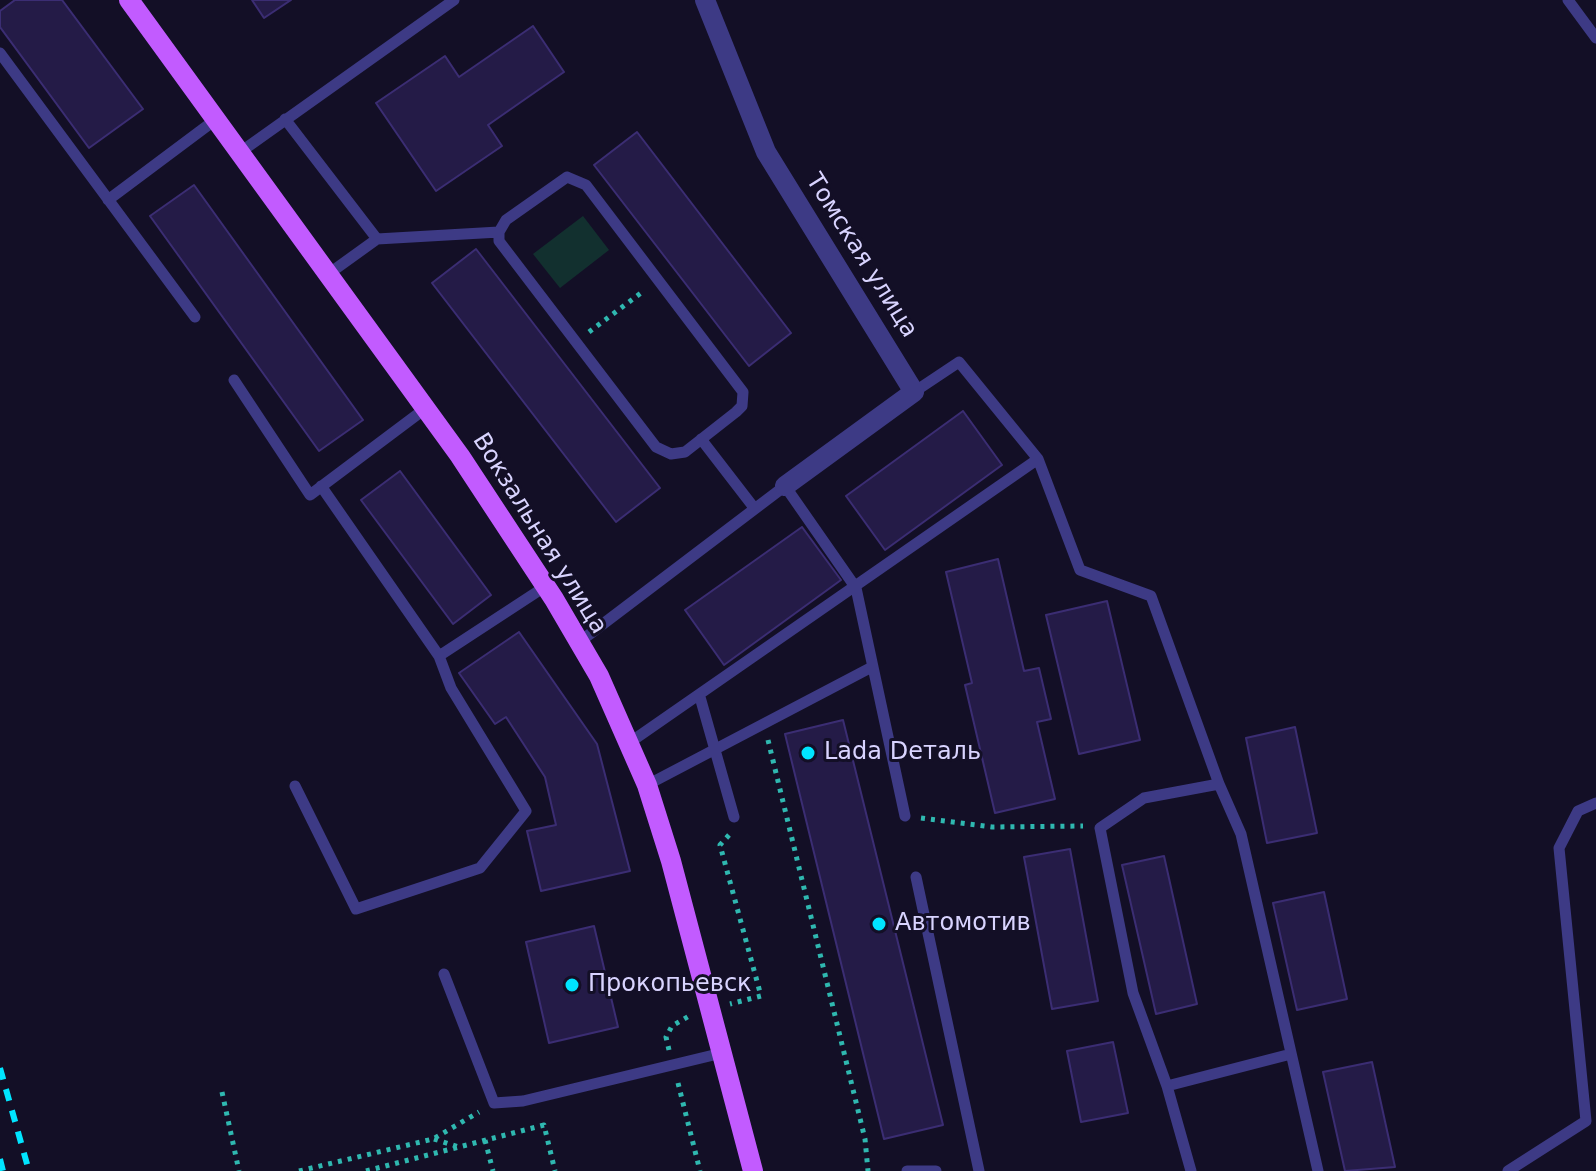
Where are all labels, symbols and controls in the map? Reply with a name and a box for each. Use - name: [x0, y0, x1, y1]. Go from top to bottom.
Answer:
- street label: Томская улица: [799, 169, 923, 343]
- street label: Вокзальная улица: [466, 428, 612, 640]
- place label: Lada Dеталь: [824, 739, 981, 767]
- marker: Lada Dеталь: [799, 744, 817, 762]
- place label: Автомотив: [895, 910, 1031, 938]
- marker: Автомотив: [870, 915, 888, 933]
- place label: Прокопьевск: [588, 971, 752, 999]
- marker: Прокопьевск: [563, 976, 581, 994]

